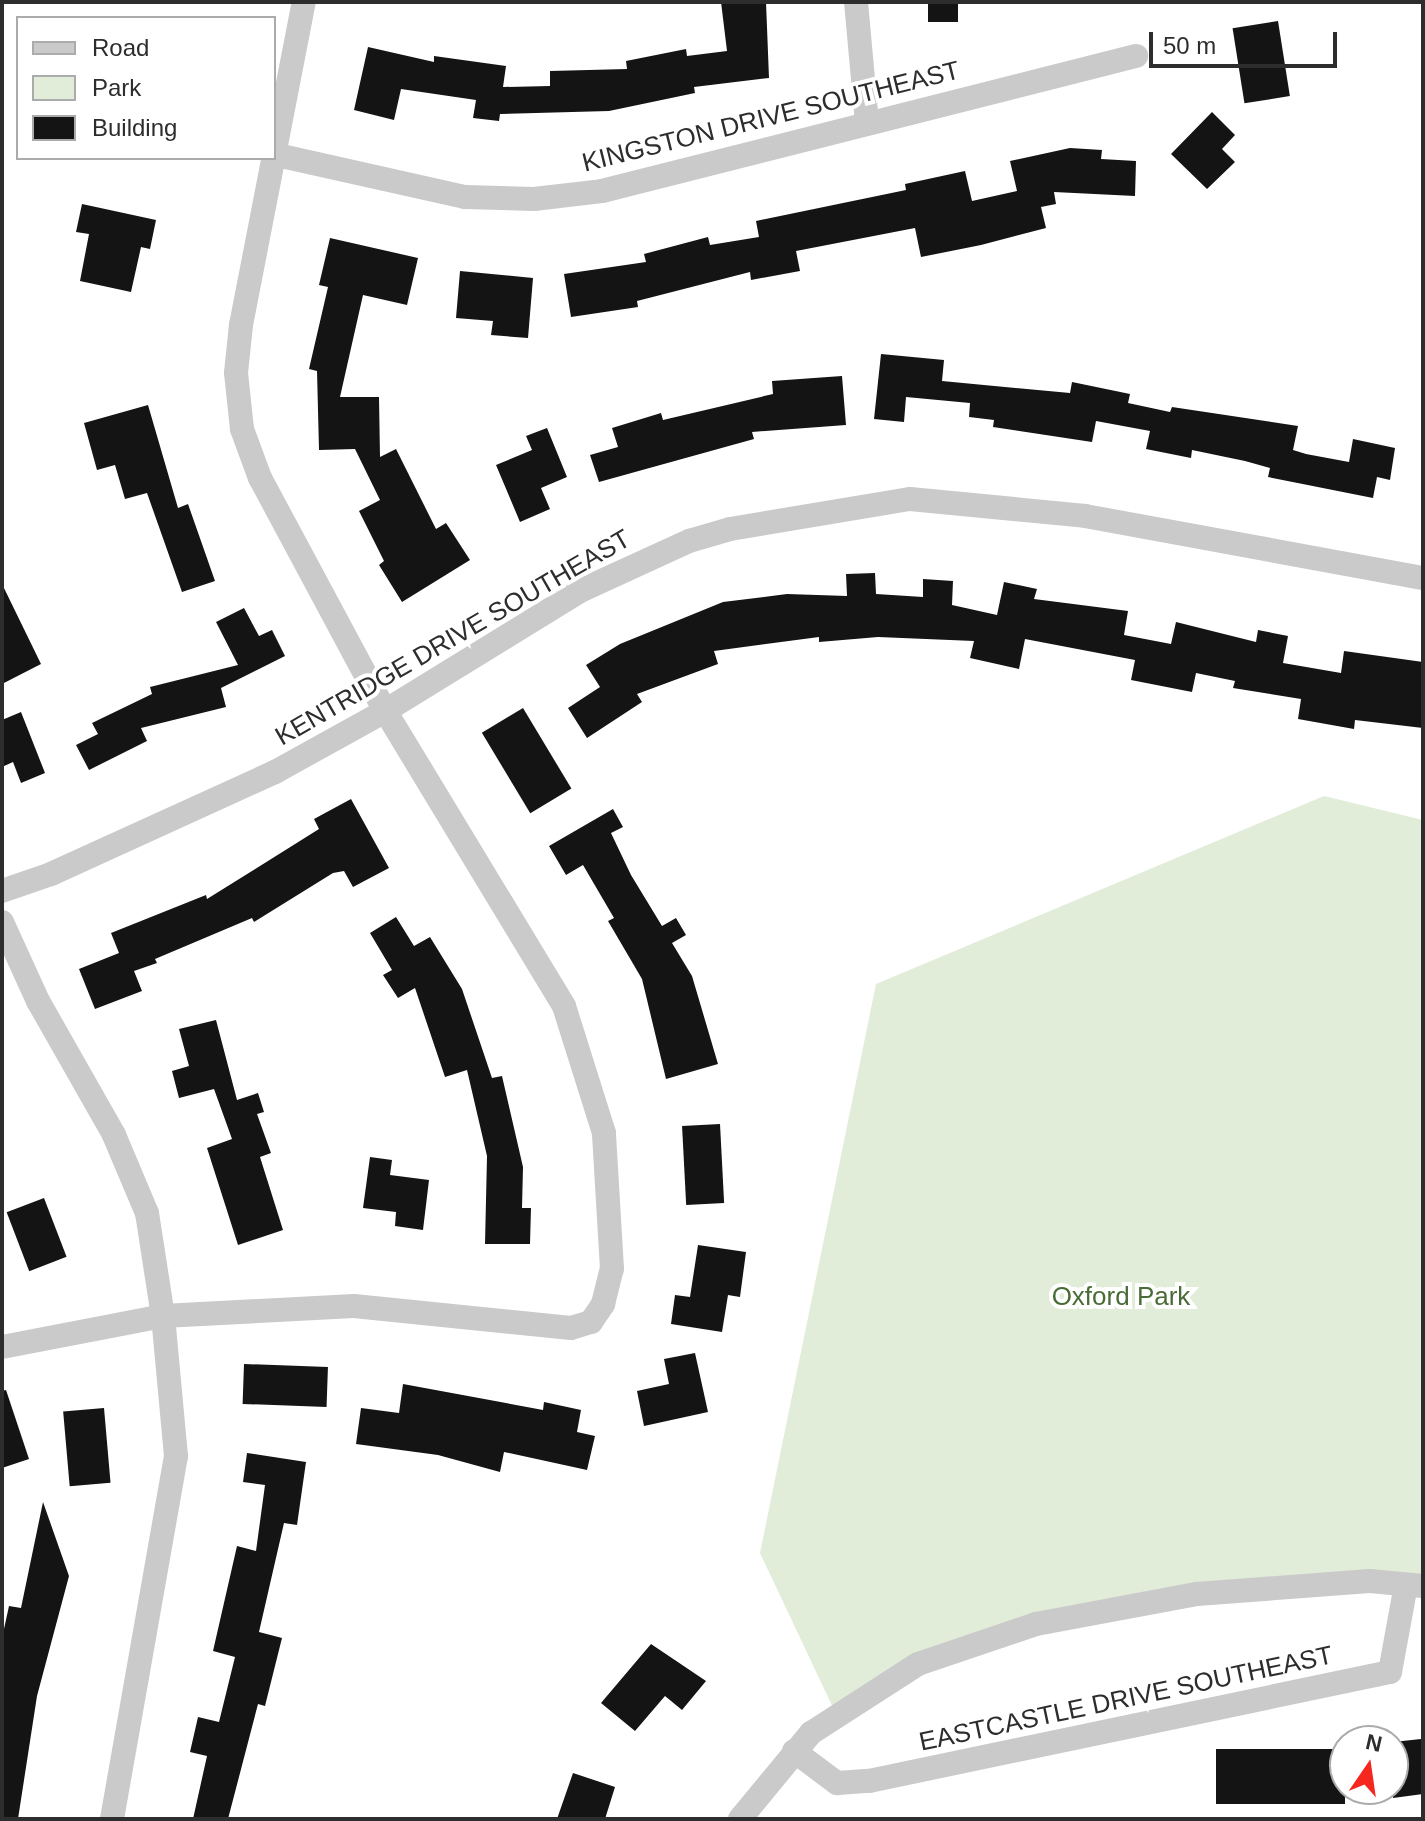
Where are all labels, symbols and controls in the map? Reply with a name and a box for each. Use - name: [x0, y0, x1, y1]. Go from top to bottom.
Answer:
- legend: [16, 16, 276, 160]
- scale bar: [1153, 16, 1341, 66]
- text: 50 m: [1163, 32, 1216, 59]
- text: Road: [92, 34, 149, 61]
- street label: KINGSTON DRIVE SOUTHEAST: [579, 55, 963, 179]
- text: Park: [92, 74, 141, 101]
- text: Building: [92, 114, 177, 141]
- street label: KENTRIDGE DRIVE SOUTHEAST: [270, 523, 636, 753]
- park label: Oxford Park: [1052, 1281, 1190, 1313]
- street label: EASTCASTLE DRIVE SOUTHEAST: [916, 1640, 1336, 1758]
- north arrow: [1329, 1725, 1409, 1805]
- text: N: [1364, 1729, 1385, 1757]

